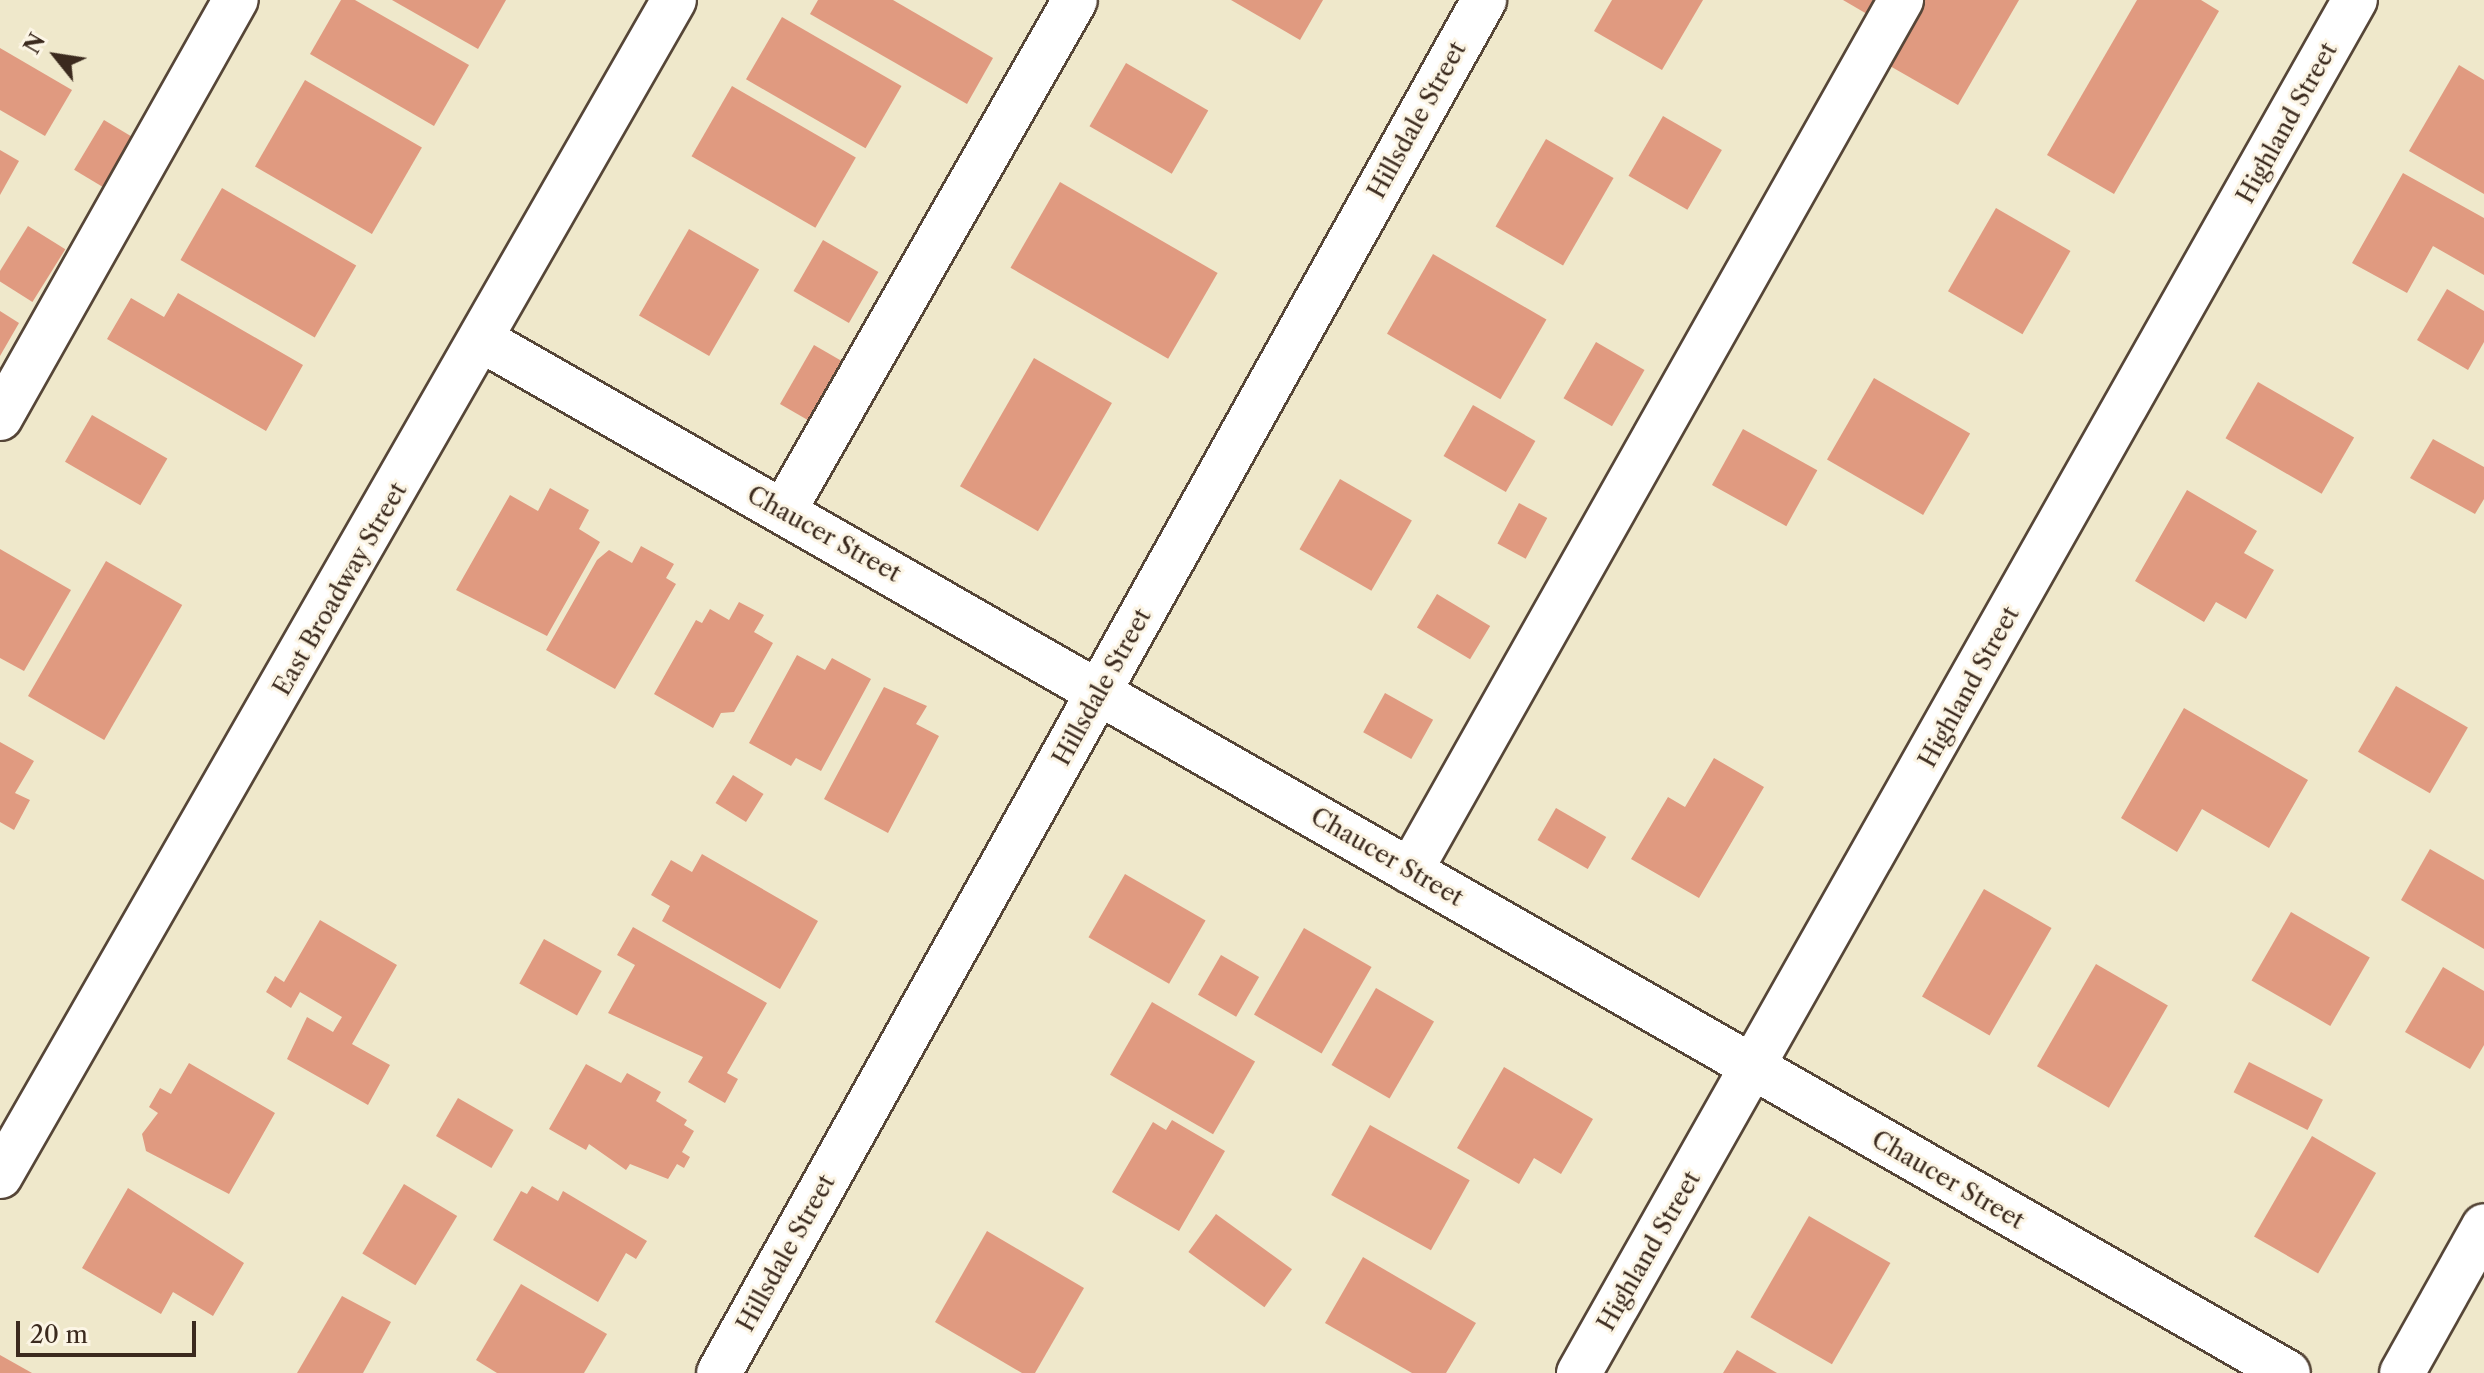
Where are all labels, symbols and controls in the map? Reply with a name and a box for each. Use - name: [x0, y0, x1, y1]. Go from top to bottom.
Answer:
- north arrow: [16, 16, 96, 96]
- text: N: [18, 29, 51, 59]
- street label: Hillsdale Street: [1362, 37, 1472, 203]
- street label: Highland Street: [2231, 38, 2343, 208]
- street label: East Broadway Street: [267, 477, 413, 701]
- street label: Chaucer Street: [742, 480, 906, 588]
- street label: Highland Street: [1913, 602, 2025, 772]
- street label: Hillsdale Street: [1047, 604, 1157, 770]
- street label: Chaucer Street: [1306, 802, 1468, 912]
- street label: Chaucer Street: [1867, 1125, 2029, 1235]
- street label: Highland Street: [1592, 1166, 1706, 1336]
- street label: Hillsdale Street: [731, 1170, 841, 1336]
- scale bar: [20, 1305, 200, 1355]
- text: 20 m: [30, 1320, 88, 1349]

